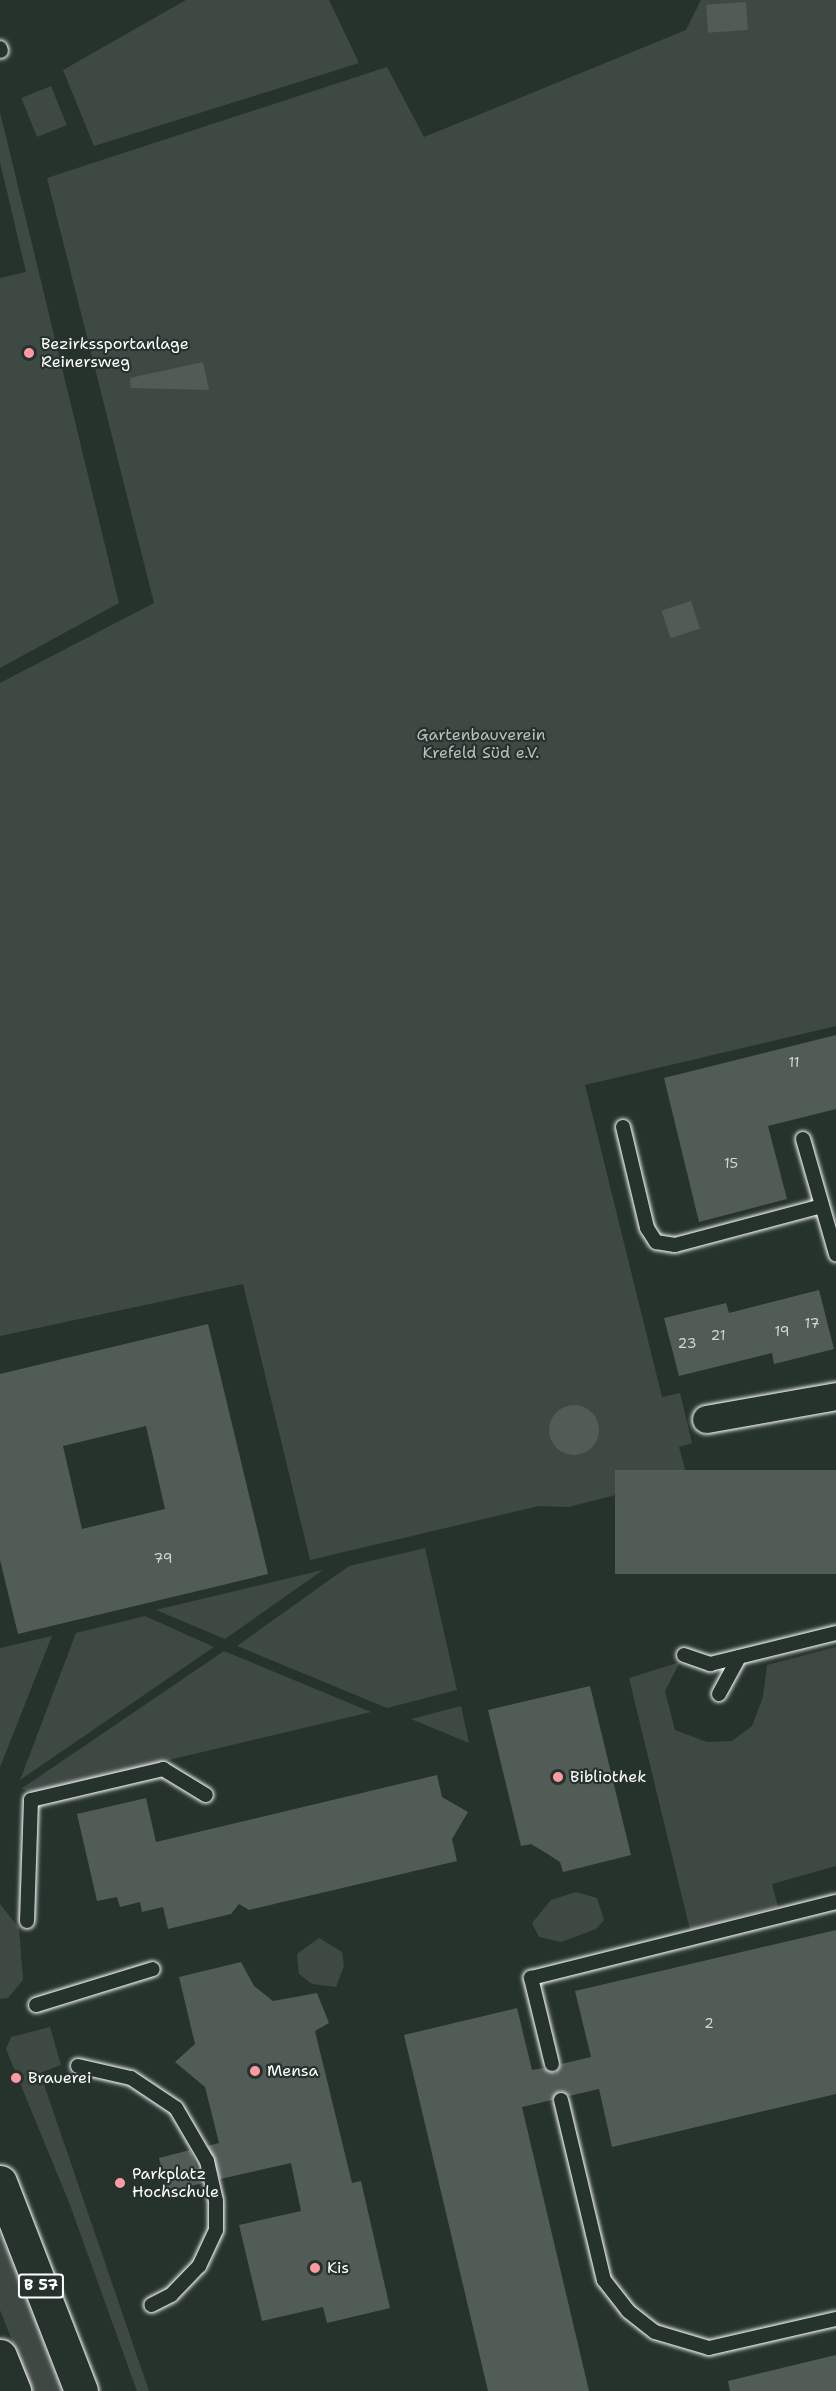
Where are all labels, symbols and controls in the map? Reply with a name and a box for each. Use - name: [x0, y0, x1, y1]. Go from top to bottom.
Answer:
- place label: Bezirkssportanlage Reinersweg: [41, 334, 189, 372]
- marker: Bezirkssportanlage Reinersweg: [22, 346, 36, 360]
- park label: Gartenbauverein Krefeld Süd e.V.: [416, 725, 546, 763]
- house number: 11: [788, 1054, 800, 1070]
- house number: 15: [724, 1155, 738, 1171]
- house number: 17: [805, 1315, 819, 1331]
- house number: 19: [774, 1323, 790, 1339]
- house number: 21: [711, 1327, 725, 1343]
- house number: 23: [678, 1335, 696, 1351]
- house number: 79: [153, 1550, 173, 1566]
- place label: Bibliothek: [570, 1767, 646, 1787]
- marker: Bibliothek: [551, 1770, 565, 1784]
- house number: 2: [704, 2015, 714, 2031]
- place label: Mensa: [267, 2061, 318, 2081]
- marker: Mensa: [248, 2064, 262, 2078]
- place label: Brauerei: [28, 2068, 91, 2088]
- marker: Brauerei: [9, 2071, 23, 2085]
- place label: Parkplatz Hochschule: [132, 2164, 219, 2202]
- marker: Parkplatz Hochschule: [113, 2176, 127, 2190]
- place label: Kis: [327, 2258, 349, 2278]
- marker: Kis: [308, 2261, 322, 2275]
- road number: B 57: [17, 2274, 65, 2298]

